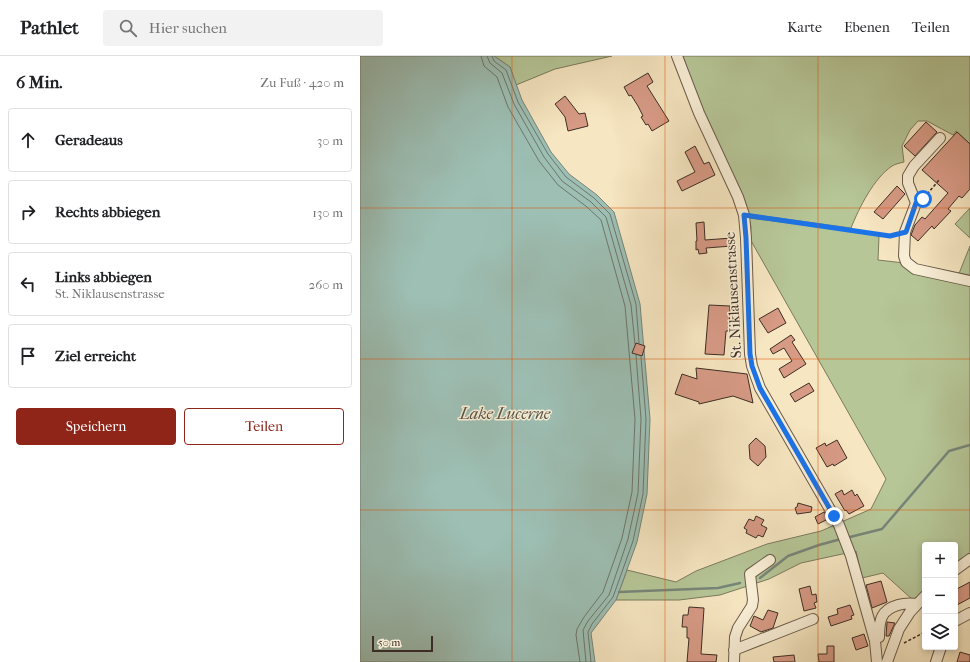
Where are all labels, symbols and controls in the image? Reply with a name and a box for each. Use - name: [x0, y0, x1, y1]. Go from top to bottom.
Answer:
- search box: [103, 10, 383, 46]
- text: Pathlet: [20, 17, 79, 39]
- icon: search: [117, 17, 139, 39]
- text: Hier suchen: [149, 19, 227, 37]
- text: Karte: [787, 19, 822, 36]
- text: Ebenen: [844, 19, 890, 36]
- text: Teilen: [912, 19, 950, 36]
- text: 6 Min.: [16, 72, 63, 92]
- text: Zu Fuß · 420 m: [260, 75, 344, 90]
- icon: ahead: [17, 129, 39, 151]
- text: Geradeaus: [55, 131, 123, 149]
- text: 30 m: [317, 133, 343, 148]
- route start: [914, 190, 932, 208]
- icon: right: [17, 201, 39, 223]
- text: Rechts abbiegen: [55, 203, 160, 221]
- text: 130 m: [312, 205, 343, 220]
- street label: St. Niklausenstrasse: [721, 231, 745, 359]
- text: Links abbiegen: [55, 268, 152, 286]
- icon: left: [17, 273, 39, 295]
- text: 260 m: [309, 277, 343, 292]
- text: St. Niklausenstrasse: [55, 286, 165, 301]
- icon: arrive: [17, 345, 39, 367]
- text: Ziel erreicht: [55, 347, 136, 365]
- water label: Lake Lucerne: [459, 404, 551, 423]
- button: Speichern: [16, 408, 176, 445]
- button: Teilen: [184, 408, 344, 445]
- route end: [825, 507, 843, 525]
- map controls: [922, 542, 958, 650]
- button: +: [922, 542, 958, 578]
- button: −: [922, 578, 958, 614]
- button: layers: [922, 614, 958, 650]
- scale bar: [372, 634, 433, 653]
- text: 50 m: [378, 636, 400, 649]

